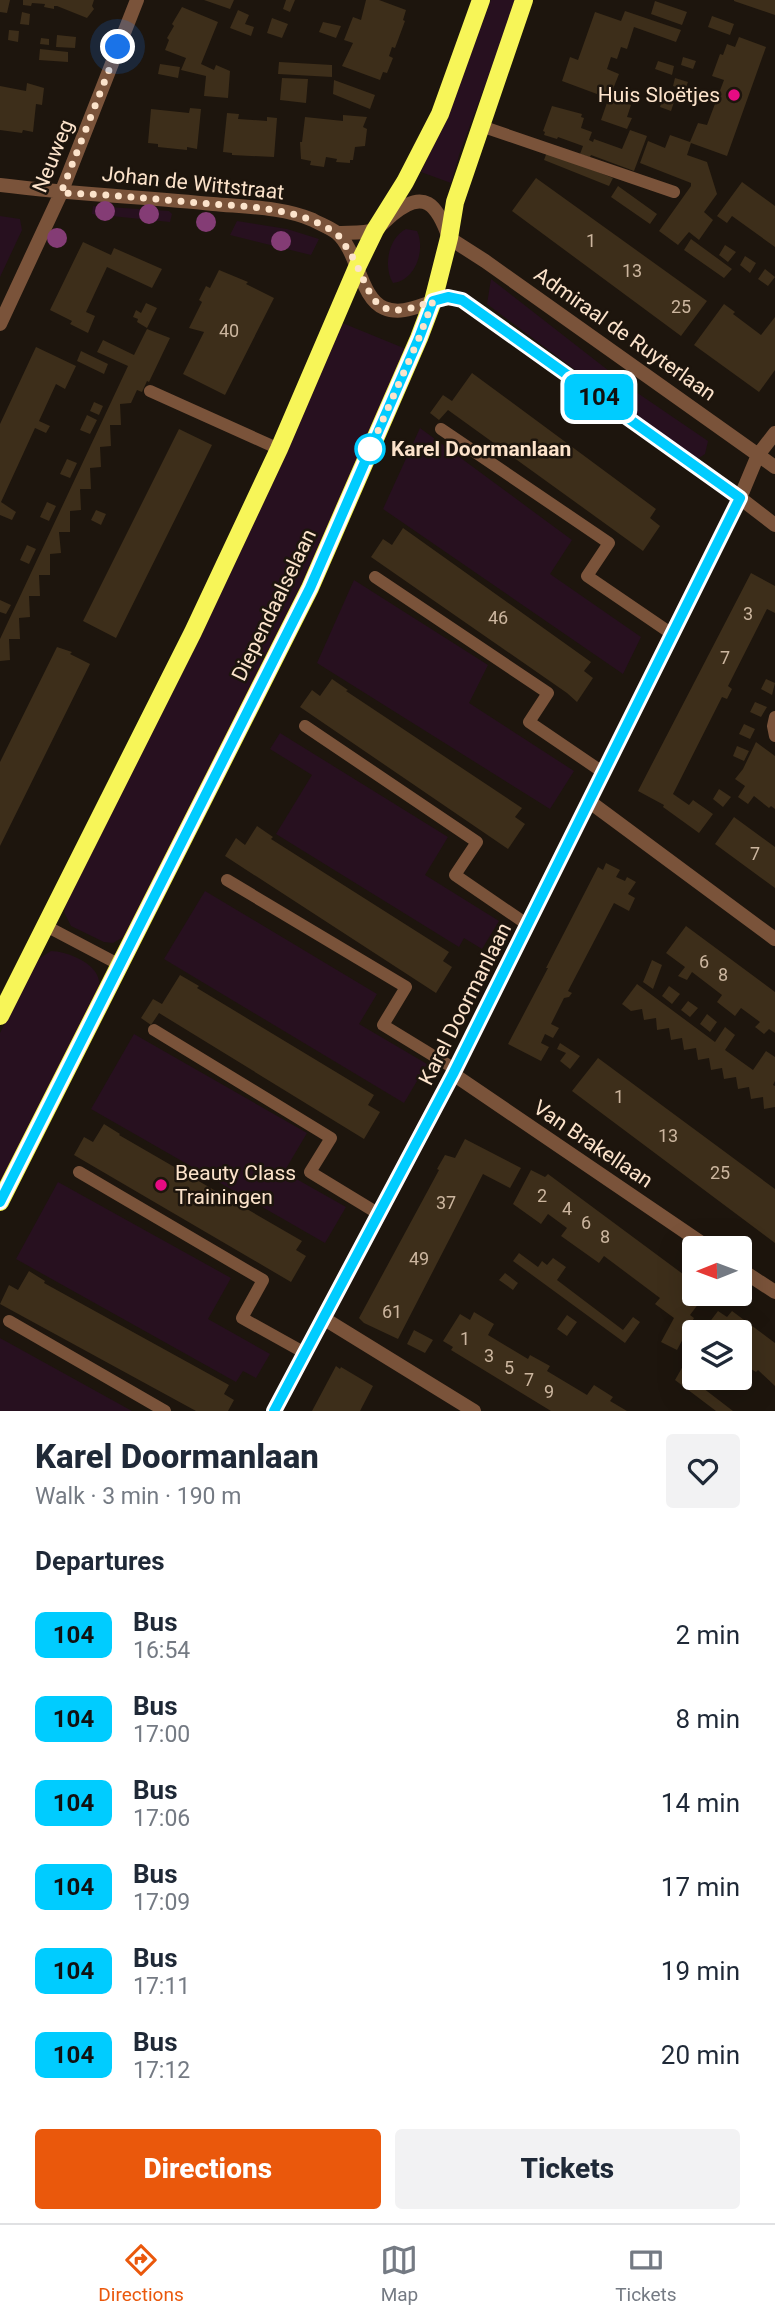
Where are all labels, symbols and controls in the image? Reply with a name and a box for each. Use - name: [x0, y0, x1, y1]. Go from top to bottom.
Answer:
- your location: [100, 29, 135, 64]
- place label: Huis Sloëtjes: [598, 83, 720, 107]
- marker: Huis Sloëtjes: [726, 87, 742, 103]
- street label: Neuweg: [28, 116, 78, 196]
- street label: Johan de Wittstraat: [101, 161, 285, 205]
- house number: 1: [586, 230, 596, 251]
- house number: 13: [622, 260, 642, 281]
- street label: Admiraal de Ruyterlaan: [530, 262, 720, 406]
- house number: 25: [671, 296, 691, 317]
- house number: 40: [219, 320, 239, 341]
- line badge: 104: [559, 374, 639, 420]
- text: 104: [578, 383, 620, 411]
- marker: Karel Doormanlaan: [355, 434, 385, 464]
- place label: Karel Doormanlaan: [391, 437, 571, 461]
- street label: Diependaalselaan: [227, 525, 321, 685]
- house number: 3: [743, 603, 753, 624]
- house number: 46: [488, 607, 508, 628]
- house number: 7: [720, 647, 730, 668]
- house number: 7: [750, 843, 760, 864]
- street label: Karel Doormanlaan: [414, 919, 516, 1089]
- house number: 6: [699, 951, 709, 972]
- house number: 8: [718, 964, 728, 985]
- house number: 1: [614, 1086, 624, 1107]
- street label: Van Brakellaan: [529, 1095, 657, 1193]
- house number: 13: [658, 1125, 678, 1146]
- place label: Beauty Class Trainingen: [175, 1161, 296, 1209]
- house number: 25: [710, 1162, 730, 1183]
- marker: Beauty Class Trainingen: [153, 1177, 169, 1193]
- house number: 2: [537, 1185, 547, 1206]
- house number: 37: [436, 1192, 456, 1213]
- house number: 4: [562, 1198, 572, 1219]
- house number: 6: [581, 1212, 591, 1233]
- house number: 8: [600, 1226, 610, 1247]
- north arrow: [682, 1236, 752, 1306]
- map controls: [682, 1236, 752, 1390]
- house number: 49: [409, 1248, 429, 1269]
- house number: 61: [382, 1301, 402, 1322]
- button: layers: [682, 1320, 752, 1390]
- house number: 1: [460, 1328, 470, 1349]
- house number: 3: [484, 1345, 494, 1366]
- house number: 5: [504, 1357, 514, 1378]
- house number: 7: [524, 1369, 534, 1390]
- house number: 9: [544, 1381, 554, 1402]
- button: heart: [666, 1434, 740, 1508]
- text: Karel Doormanlaan: [35, 1437, 319, 1476]
- text: Walk · 3 min · 190 m: [35, 1483, 241, 1510]
- text: Departures: [35, 1546, 165, 1576]
- text: Bus: [133, 1607, 178, 1637]
- text: 2 min: [675, 1620, 740, 1650]
- text: 104: [53, 1621, 94, 1649]
- text: 16:54: [133, 1637, 190, 1664]
- text: Bus: [133, 1691, 178, 1721]
- text: 8 min: [675, 1704, 740, 1734]
- text: 104: [53, 1705, 94, 1733]
- text: 17:00: [133, 1721, 190, 1748]
- text: Bus: [133, 1775, 178, 1805]
- text: 14 min: [661, 1788, 740, 1818]
- text: 104: [53, 1789, 94, 1817]
- text: 17:06: [133, 1805, 190, 1832]
- text: Bus: [133, 1859, 178, 1889]
- text: 17 min: [661, 1872, 740, 1902]
- text: 104: [53, 1873, 94, 1901]
- text: 17:09: [133, 1889, 190, 1916]
- text: Bus: [133, 1943, 178, 1973]
- text: 19 min: [661, 1956, 740, 1986]
- text: 104: [53, 1957, 94, 1985]
- text: 17:11: [133, 1973, 190, 2000]
- text: Bus: [133, 2027, 178, 2057]
- text: 20 min: [661, 2040, 740, 2070]
- text: 104: [53, 2041, 94, 2069]
- text: 17:12: [133, 2057, 190, 2084]
- button: Directions: [35, 2129, 381, 2209]
- button: Tickets: [395, 2129, 740, 2209]
- tab: Directions: [98, 2241, 184, 2306]
- tab: Map: [380, 2241, 418, 2306]
- tab: Tickets: [615, 2241, 677, 2306]

